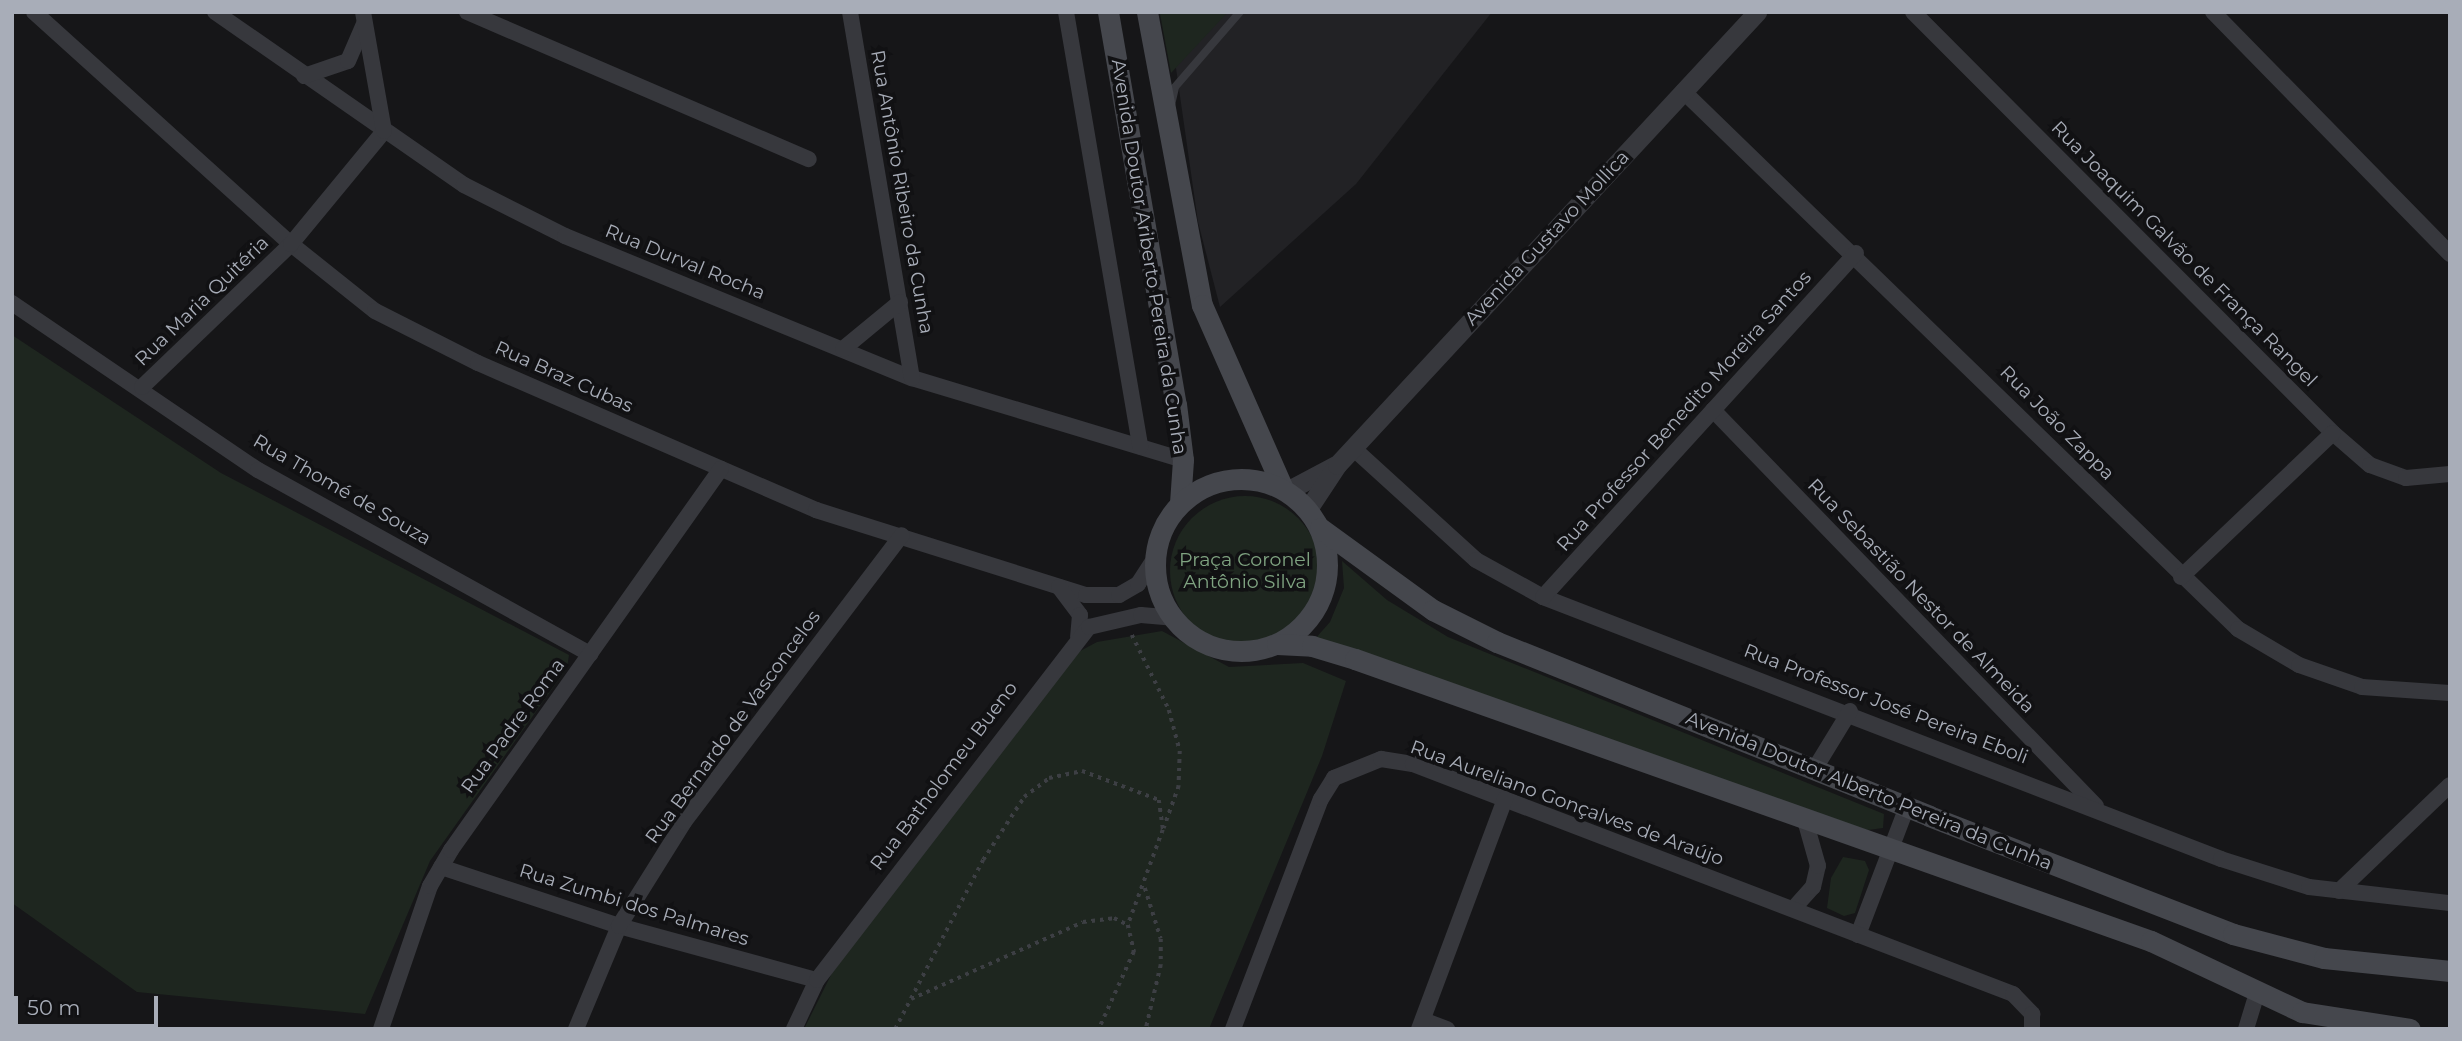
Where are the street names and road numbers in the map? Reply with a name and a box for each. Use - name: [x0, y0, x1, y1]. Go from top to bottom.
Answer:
- street label: Rua Antônio Ribeiro da Cunha: [866, 48, 938, 336]
- street label: Avenida Doutor Ariberto Pereira da Cunha: [1106, 58, 1192, 456]
- street label: Rua Joaquim Galvão de França Rangel: [2046, 116, 2322, 392]
- street label: Avenida Gustavo Mollica: [1460, 146, 1634, 330]
- street label: Rua Durval Rocha: [602, 219, 768, 305]
- street label: Rua Maria Quitéria: [130, 231, 274, 371]
- street label: Rua Professor Benedito Moreira Santos: [1552, 266, 1816, 556]
- street label: Rua Braz Cubas: [491, 336, 637, 418]
- street label: Rua João Zappa: [1995, 361, 2119, 485]
- street label: Rua Thomé de Souza: [249, 430, 435, 550]
- street label: Rua Sebastião Nestor de Almeida: [1803, 474, 2039, 718]
- street label: Rua Bernardo de Vasconcelos: [641, 606, 825, 848]
- street label: Rua Professor José Pereira Eboli: [1741, 639, 2031, 769]
- street label: Rua Padre Roma: [456, 654, 570, 798]
- street label: Rua Batholomeu Bueno: [866, 677, 1022, 875]
- street label: Avenida Doutor Alberto Pereira da Cunha: [1683, 707, 2055, 875]
- street label: Rua Aureliano Gonçalves de Araújo: [1407, 736, 1727, 870]
- street label: Rua Zumbi dos Palmares: [516, 859, 752, 951]

